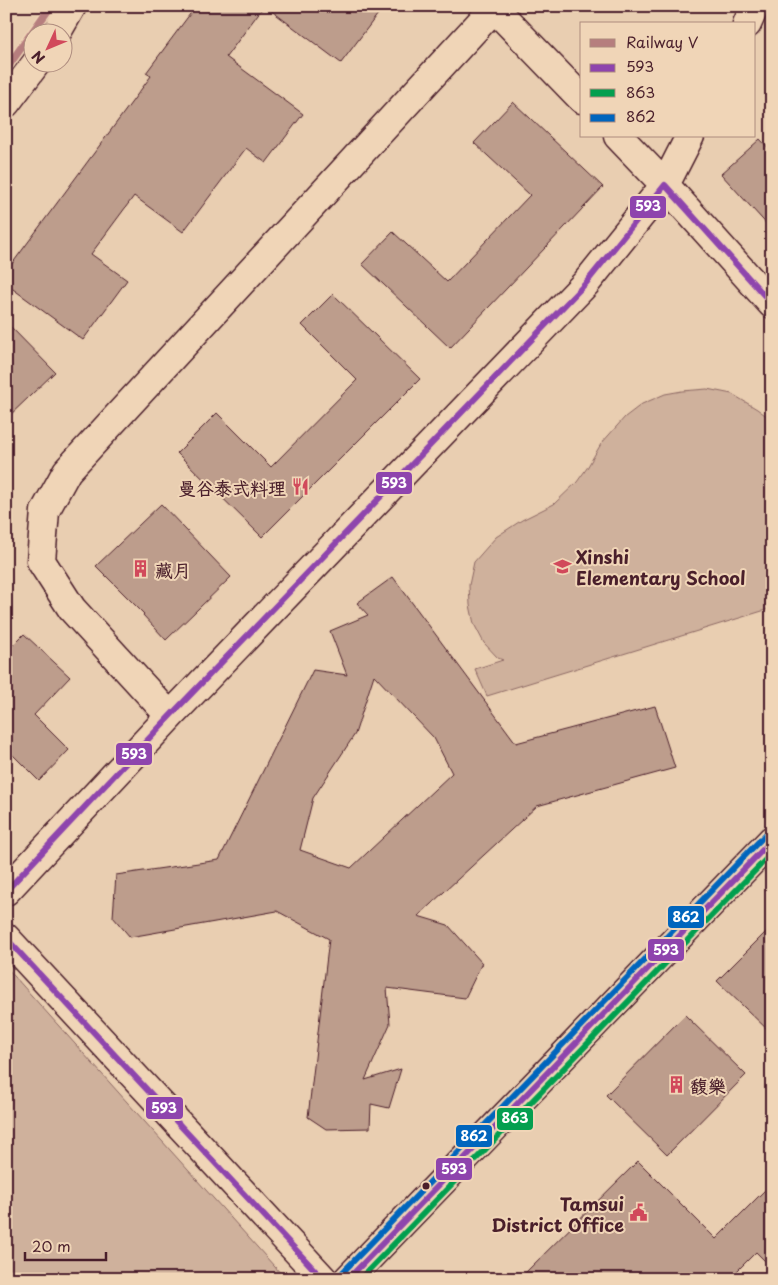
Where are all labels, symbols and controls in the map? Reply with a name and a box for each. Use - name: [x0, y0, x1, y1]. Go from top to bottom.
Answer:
- north arrow: [22, 22, 72, 72]
- legend: [580, 22, 756, 138]
- text: Railway V: [626, 30, 699, 53]
- text: N: [27, 46, 50, 69]
- text: 593: [626, 54, 654, 77]
- text: 863: [626, 80, 655, 103]
- text: 862: [626, 104, 656, 127]
- line badge: 593: [629, 195, 667, 219]
- text: 593: [635, 195, 661, 216]
- line badge: 593: [375, 471, 413, 495]
- text: 593: [381, 472, 407, 493]
- place label: 曼谷泰式料理: [178, 474, 286, 501]
- restaurant icon: 曼谷泰式料理: [290, 477, 310, 497]
- place label: Xinshi Elementary School: [576, 543, 746, 591]
- place label: 藏月: [155, 556, 191, 583]
- school or university icon: Xinshi Elementary School: [552, 556, 572, 576]
- building icon: 藏月: [131, 559, 151, 579]
- line badge: 593: [115, 742, 153, 766]
- text: 593: [121, 743, 147, 764]
- line badge: 862: [667, 905, 705, 929]
- text: 862: [672, 906, 700, 927]
- line badge: 593: [647, 938, 685, 962]
- text: 593: [653, 939, 679, 960]
- place label: 馥樂: [690, 1072, 726, 1099]
- building icon: 馥樂: [666, 1075, 686, 1095]
- line badge: 593: [145, 1096, 184, 1120]
- text: 593: [151, 1097, 177, 1118]
- line badge: 863: [496, 1107, 534, 1131]
- text: 863: [502, 1107, 528, 1128]
- line badge: 862: [455, 1124, 493, 1148]
- text: 862: [460, 1125, 488, 1146]
- line badge: 593: [435, 1157, 473, 1181]
- text: 593: [441, 1158, 467, 1179]
- unlabelled marker: [421, 1181, 431, 1191]
- place label: Tamsui District Office: [491, 1190, 624, 1238]
- public building icon: Tamsui District Office: [628, 1203, 648, 1223]
- scale bar: [25, 1230, 106, 1262]
- text: 20 m: [32, 1234, 71, 1257]

